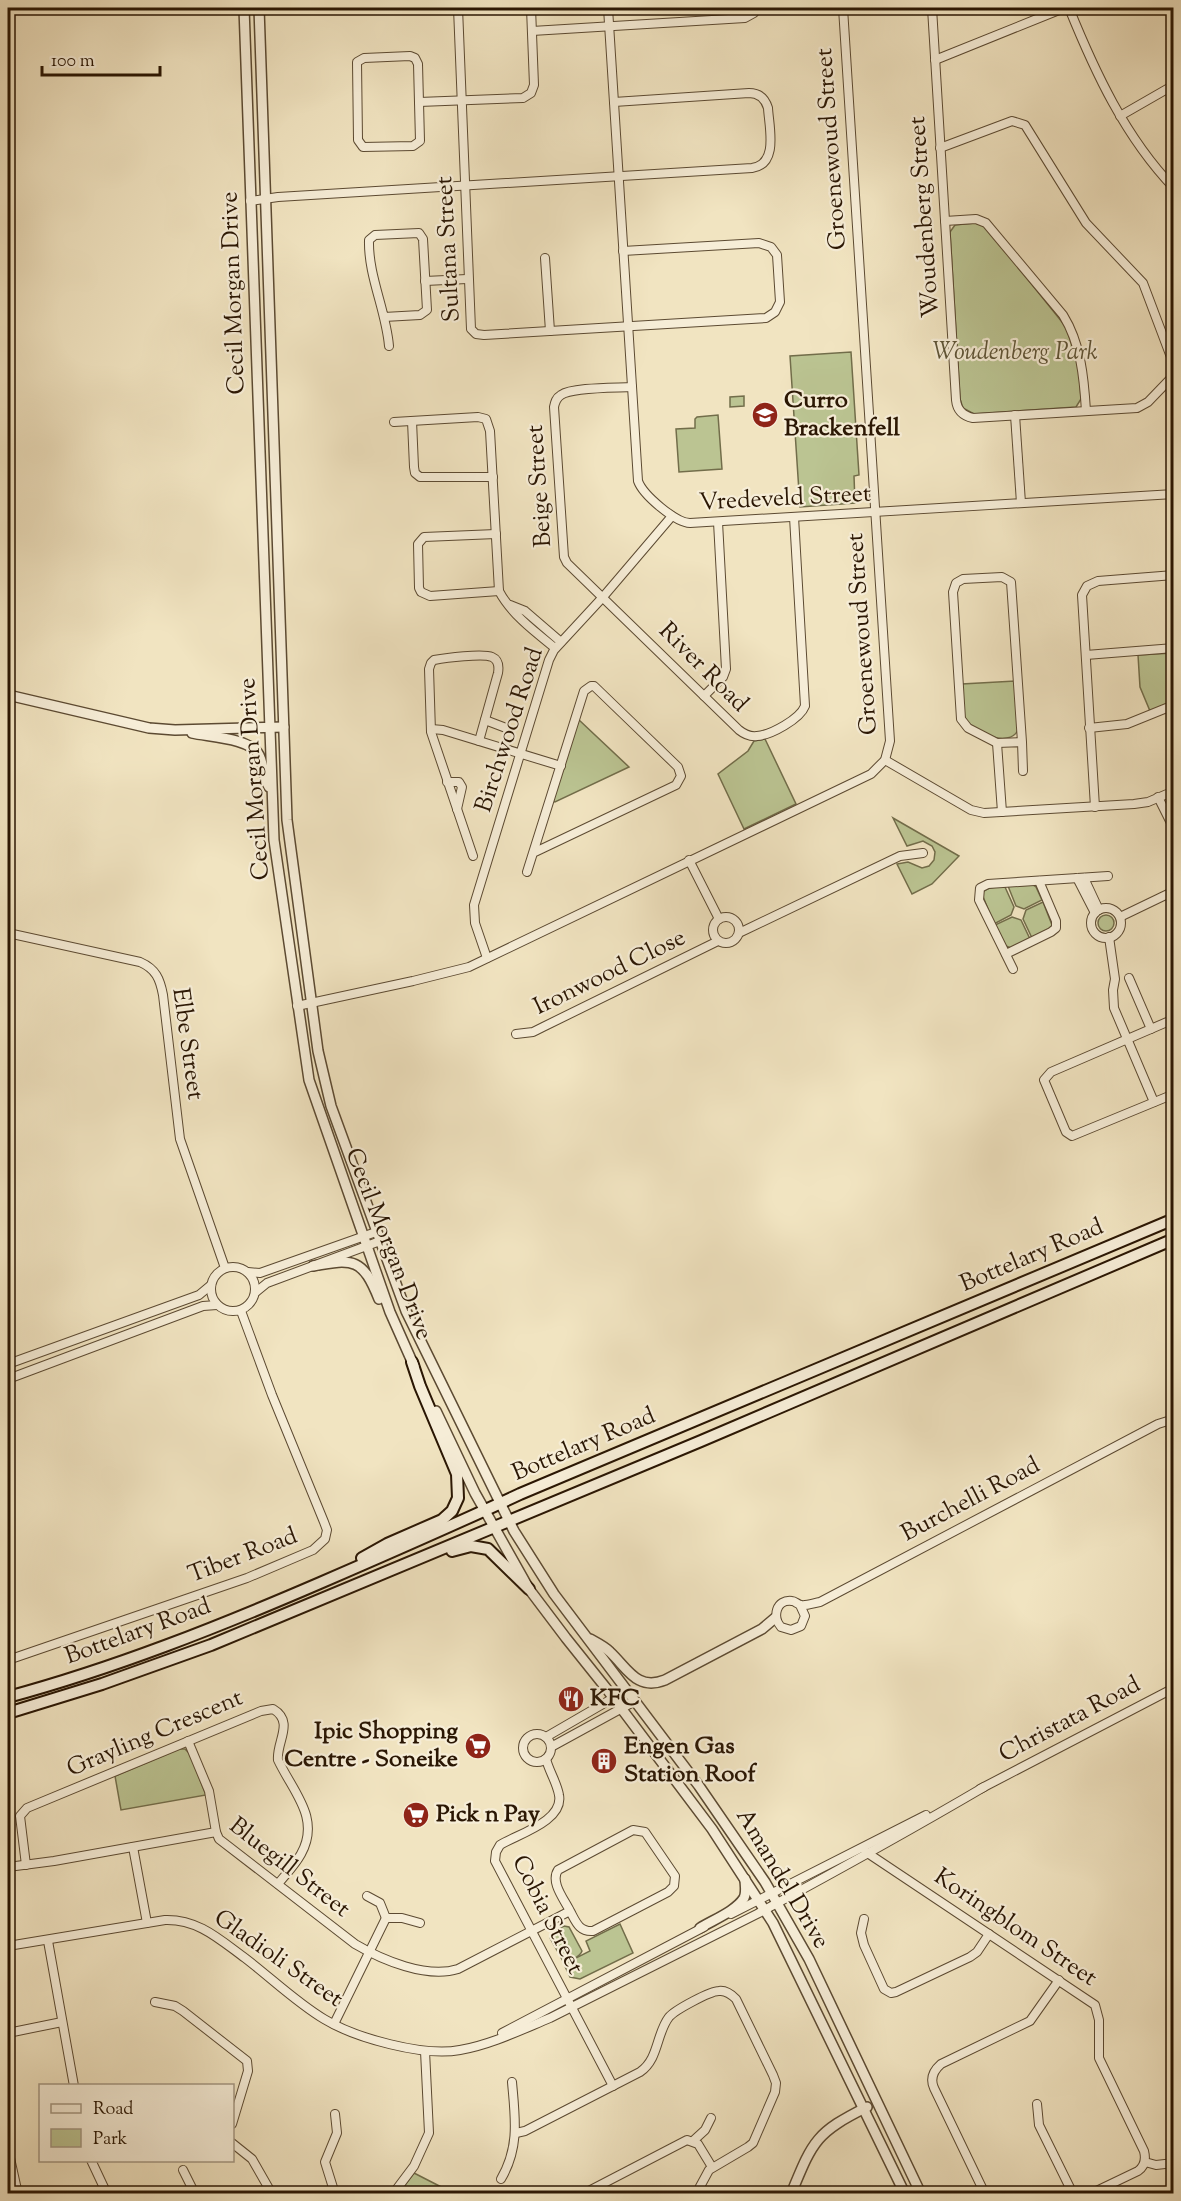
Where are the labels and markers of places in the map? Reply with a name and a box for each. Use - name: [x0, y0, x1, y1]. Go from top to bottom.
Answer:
- place label: Curro Brackenfell: [784, 384, 900, 446]
- school or university icon: Curro Brackenfell: [750, 400, 780, 430]
- place label: KFC: [590, 1682, 640, 1716]
- restaurant icon: KFC: [556, 1684, 586, 1714]
- place label: Ipic Shopping Centre - Soneike: [284, 1715, 458, 1777]
- place label: Engen Gas Station Roof: [624, 1730, 757, 1792]
- supermarket icon: Ipic Shopping Centre - Soneike: [463, 1731, 493, 1761]
- building icon: Engen Gas Station Roof: [589, 1746, 619, 1776]
- place label: Pick n Pay: [436, 1798, 540, 1832]
- supermarket icon: Pick n Pay: [401, 1800, 431, 1830]

